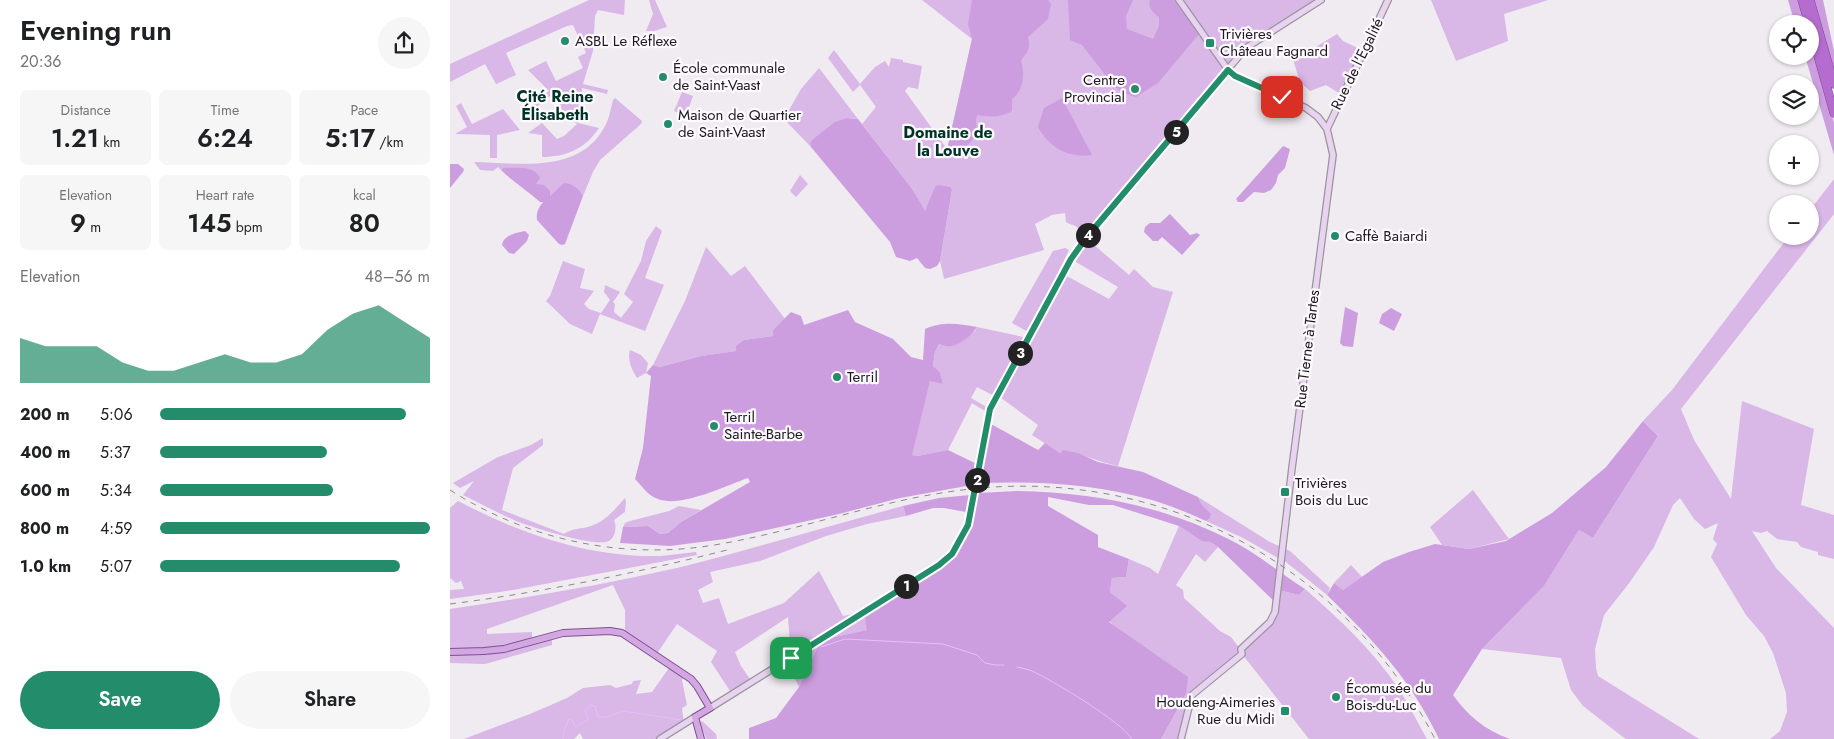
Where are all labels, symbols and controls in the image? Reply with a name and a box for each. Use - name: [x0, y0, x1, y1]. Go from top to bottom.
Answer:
- text: Evening run: [20, 10, 172, 51]
- street label: Rue de l'Egalité: [1325, 14, 1389, 114]
- map controls: [1769, 15, 1819, 245]
- button: locate: [1769, 15, 1819, 65]
- button: share: [378, 17, 430, 69]
- place label: Trivières Château Fagnard: [1220, 23, 1328, 62]
- place label: ASBL Le Réflexe: [575, 30, 677, 52]
- marker: ASBL Le Réflexe: [559, 35, 571, 47]
- marker: Trivières Château Fagnard: [1204, 37, 1216, 49]
- text: 20:36: [20, 50, 61, 73]
- place label: École communale de Saint-Vaast: [673, 57, 785, 96]
- place label: Centre Provincial: [1064, 69, 1125, 108]
- marker: École communale de Saint-Vaast: [657, 71, 669, 83]
- button: layers: [1769, 75, 1819, 125]
- pin: [1261, 76, 1303, 118]
- marker: Centre Provincial: [1129, 83, 1141, 95]
- icon: check: [1268, 83, 1296, 111]
- district label: Cité Reine Élisabeth: [517, 85, 594, 126]
- text: Distance: [61, 100, 111, 120]
- text: Time: [211, 100, 239, 120]
- text: Pace: [350, 100, 378, 120]
- place label: Maison de Quartier de Saint-Vaast: [678, 104, 802, 143]
- marker: Maison de Quartier de Saint-Vaast: [662, 118, 674, 130]
- text: 1.21: [51, 120, 99, 156]
- text: 6:24: [197, 120, 253, 156]
- text: 5:17: [325, 120, 375, 156]
- pin: 5: [1164, 120, 1188, 144]
- district label: Domaine de la Louve: [903, 121, 993, 162]
- text: 5: [1172, 122, 1181, 142]
- text: km: [99, 132, 120, 152]
- text: /km: [375, 132, 404, 152]
- button: +: [1769, 135, 1819, 185]
- text: Elevation: [59, 185, 112, 205]
- text: Heart rate: [196, 185, 254, 205]
- text: kcal: [353, 185, 376, 205]
- button: −: [1769, 195, 1819, 245]
- text: 9: [70, 205, 86, 241]
- text: 145: [187, 205, 232, 241]
- text: 80: [349, 205, 380, 241]
- text: m: [86, 217, 101, 237]
- text: bpm: [232, 217, 263, 237]
- pin: 4: [1076, 222, 1100, 248]
- text: 4: [1084, 225, 1093, 245]
- place label: Caffè Baiardi: [1345, 225, 1428, 247]
- marker: Caffè Baiardi: [1329, 230, 1341, 242]
- text: Elevation: [20, 265, 80, 288]
- text: 48–56 m: [365, 265, 430, 288]
- street label: Rue Tierne à Tartes: [1289, 288, 1325, 410]
- pin: 3: [1008, 340, 1032, 366]
- text: 3: [1016, 343, 1025, 363]
- place label: Terril: [847, 366, 878, 388]
- marker: Terril: [831, 371, 843, 383]
- text: 200 m: [20, 403, 70, 426]
- text: 5:06: [100, 403, 133, 426]
- place label: Terril Sainte-Barbe: [724, 406, 803, 445]
- marker: Terril Sainte-Barbe: [708, 420, 720, 432]
- text: 400 m: [20, 441, 70, 464]
- text: 5:37: [100, 441, 131, 464]
- pin: 2: [964, 468, 990, 492]
- text: 2: [973, 470, 982, 490]
- place label: Trivières Bois du Luc: [1295, 472, 1368, 511]
- text: 600 m: [20, 479, 70, 502]
- text: 5:34: [100, 479, 132, 502]
- marker: Trivières Bois du Luc: [1279, 486, 1291, 498]
- text: 800 m: [20, 517, 69, 540]
- text: 4:59: [100, 517, 132, 540]
- text: 1.0 km: [20, 555, 71, 578]
- text: 5:07: [100, 555, 132, 578]
- pin: 1: [894, 574, 918, 598]
- text: 1: [903, 576, 910, 596]
- pin: [770, 637, 812, 679]
- icon: arrive: [777, 644, 805, 672]
- button: Save: [20, 671, 220, 729]
- button: Share: [230, 671, 430, 729]
- place label: Écomusée du Bois-du-Luc: [1346, 677, 1432, 716]
- place label: Houdeng-Aimeries Rue du Midi: [1156, 691, 1275, 730]
- marker: Écomusée du Bois-du-Luc: [1330, 691, 1342, 703]
- marker: Houdeng-Aimeries Rue du Midi: [1279, 705, 1291, 717]

